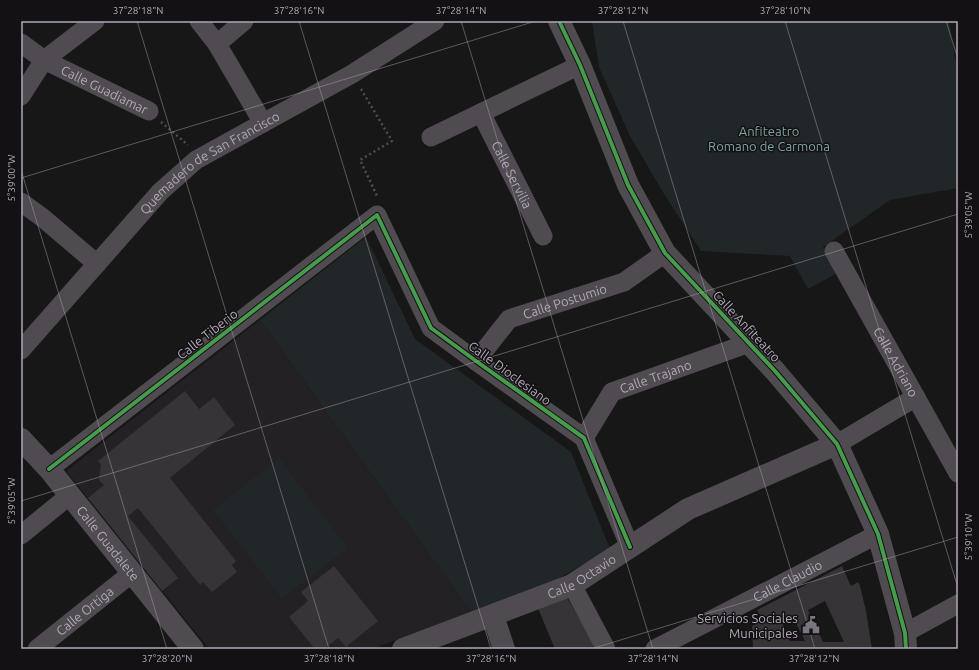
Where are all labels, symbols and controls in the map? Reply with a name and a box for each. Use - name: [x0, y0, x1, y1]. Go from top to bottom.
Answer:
- text: 37°28'18"N: [113, 5, 163, 16]
- text: 37°28'16"N: [274, 5, 324, 16]
- text: 37°28'14"N: [436, 5, 486, 16]
- text: 37°28'12"N: [598, 5, 648, 16]
- text: 37°28'10"N: [760, 5, 810, 16]
- street label: Calle Guadiamar: [59, 62, 150, 116]
- street label: Quemadero de San Francisco: [137, 109, 282, 217]
- park label: Anfiteatro Romano de Carmona: [708, 124, 830, 153]
- street label: Calle Servilia: [489, 139, 535, 211]
- text: 5°39'00"W: [6, 154, 17, 202]
- text: 5°39'05"W: [963, 191, 974, 239]
- street label: Calle Postumio: [521, 281, 608, 321]
- street label: Calle Anfiteatro: [710, 288, 784, 364]
- street label: Calle Tiberio: [174, 306, 240, 362]
- street label: Calle Adriano: [871, 325, 921, 399]
- street label: Calle Dioclesiano: [466, 338, 554, 408]
- street label: Calle Trajano: [618, 357, 693, 396]
- text: 5°39'05"W: [6, 477, 17, 525]
- street label: Calle Guadalete: [74, 503, 142, 583]
- text: 5°39'10"W: [963, 513, 974, 561]
- street label: Calle Octavio: [545, 551, 618, 601]
- street label: Calle Claudio: [751, 557, 824, 604]
- street label: Calle Ortiga: [53, 584, 116, 638]
- place label: Servicios Sociales Municipales: [697, 611, 798, 640]
- public building icon: Servicios Sociales Municipales: [801, 615, 821, 635]
- text: 37°28'20"N: [142, 653, 192, 664]
- text: 37°28'18"N: [304, 653, 354, 664]
- text: 37°28'16"N: [466, 653, 516, 664]
- text: 37°28'14"N: [628, 653, 678, 664]
- text: 37°28'12"N: [789, 653, 839, 664]

